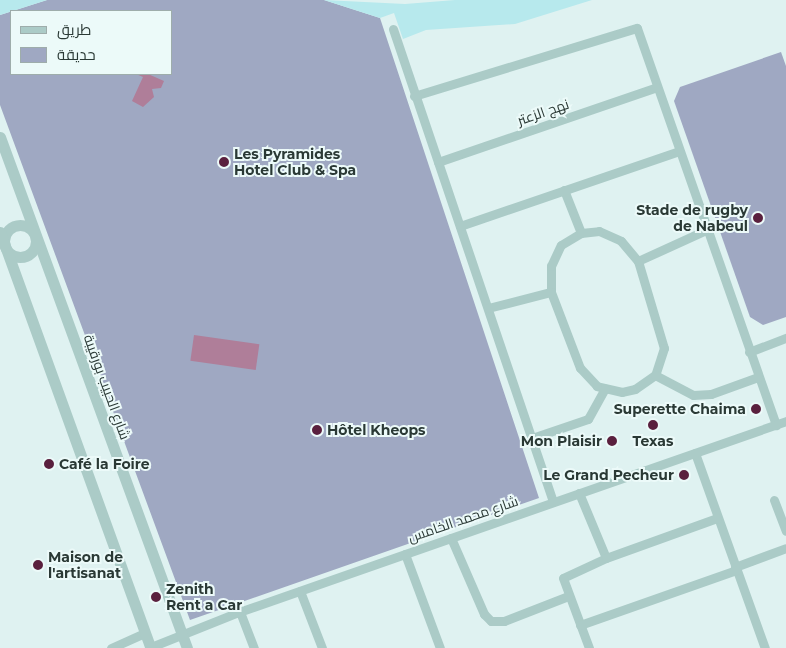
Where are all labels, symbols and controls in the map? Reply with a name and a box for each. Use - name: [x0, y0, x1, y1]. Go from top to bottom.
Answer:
- legend: [10, 10, 172, 75]
- text: طريق: [57, 20, 91, 39]
- text: حديقة: [57, 45, 96, 64]
- street label: نهج الزعتر: [515, 95, 571, 129]
- place label: Les Pyramides Hotel Club & Spa: [234, 146, 356, 178]
- marker: Les Pyramides Hotel Club & Spa: [218, 156, 230, 168]
- place label: Stade de rugby de Nabeul: [636, 202, 748, 234]
- marker: Stade de rugby de Nabeul: [752, 212, 764, 224]
- street label: شارع الحبيب بورقيبة: [80, 332, 134, 442]
- place label: Superette Chaima: [614, 401, 746, 417]
- marker: Superette Chaima: [750, 403, 762, 415]
- marker: Texas: [647, 419, 659, 431]
- place label: Hôtel Kheops: [327, 422, 426, 438]
- marker: Hôtel Kheops: [311, 424, 323, 436]
- place label: Mon Plaisir: [521, 433, 602, 449]
- place label: Texas: [633, 433, 673, 449]
- marker: Mon Plaisir: [606, 435, 618, 447]
- place label: Café la Foire: [59, 456, 150, 472]
- marker: Café la Foire: [43, 458, 55, 470]
- place label: Le Grand Pecheur: [543, 467, 674, 483]
- marker: Le Grand Pecheur: [678, 469, 690, 481]
- street label: شارع محمد الخامس: [406, 492, 520, 546]
- place label: Maison de l'artisanat: [48, 549, 123, 582]
- marker: Maison de l'artisanat: [32, 559, 44, 571]
- place label: Zenith Rent a Car: [166, 581, 242, 614]
- marker: Zenith Rent a Car: [150, 591, 162, 603]

